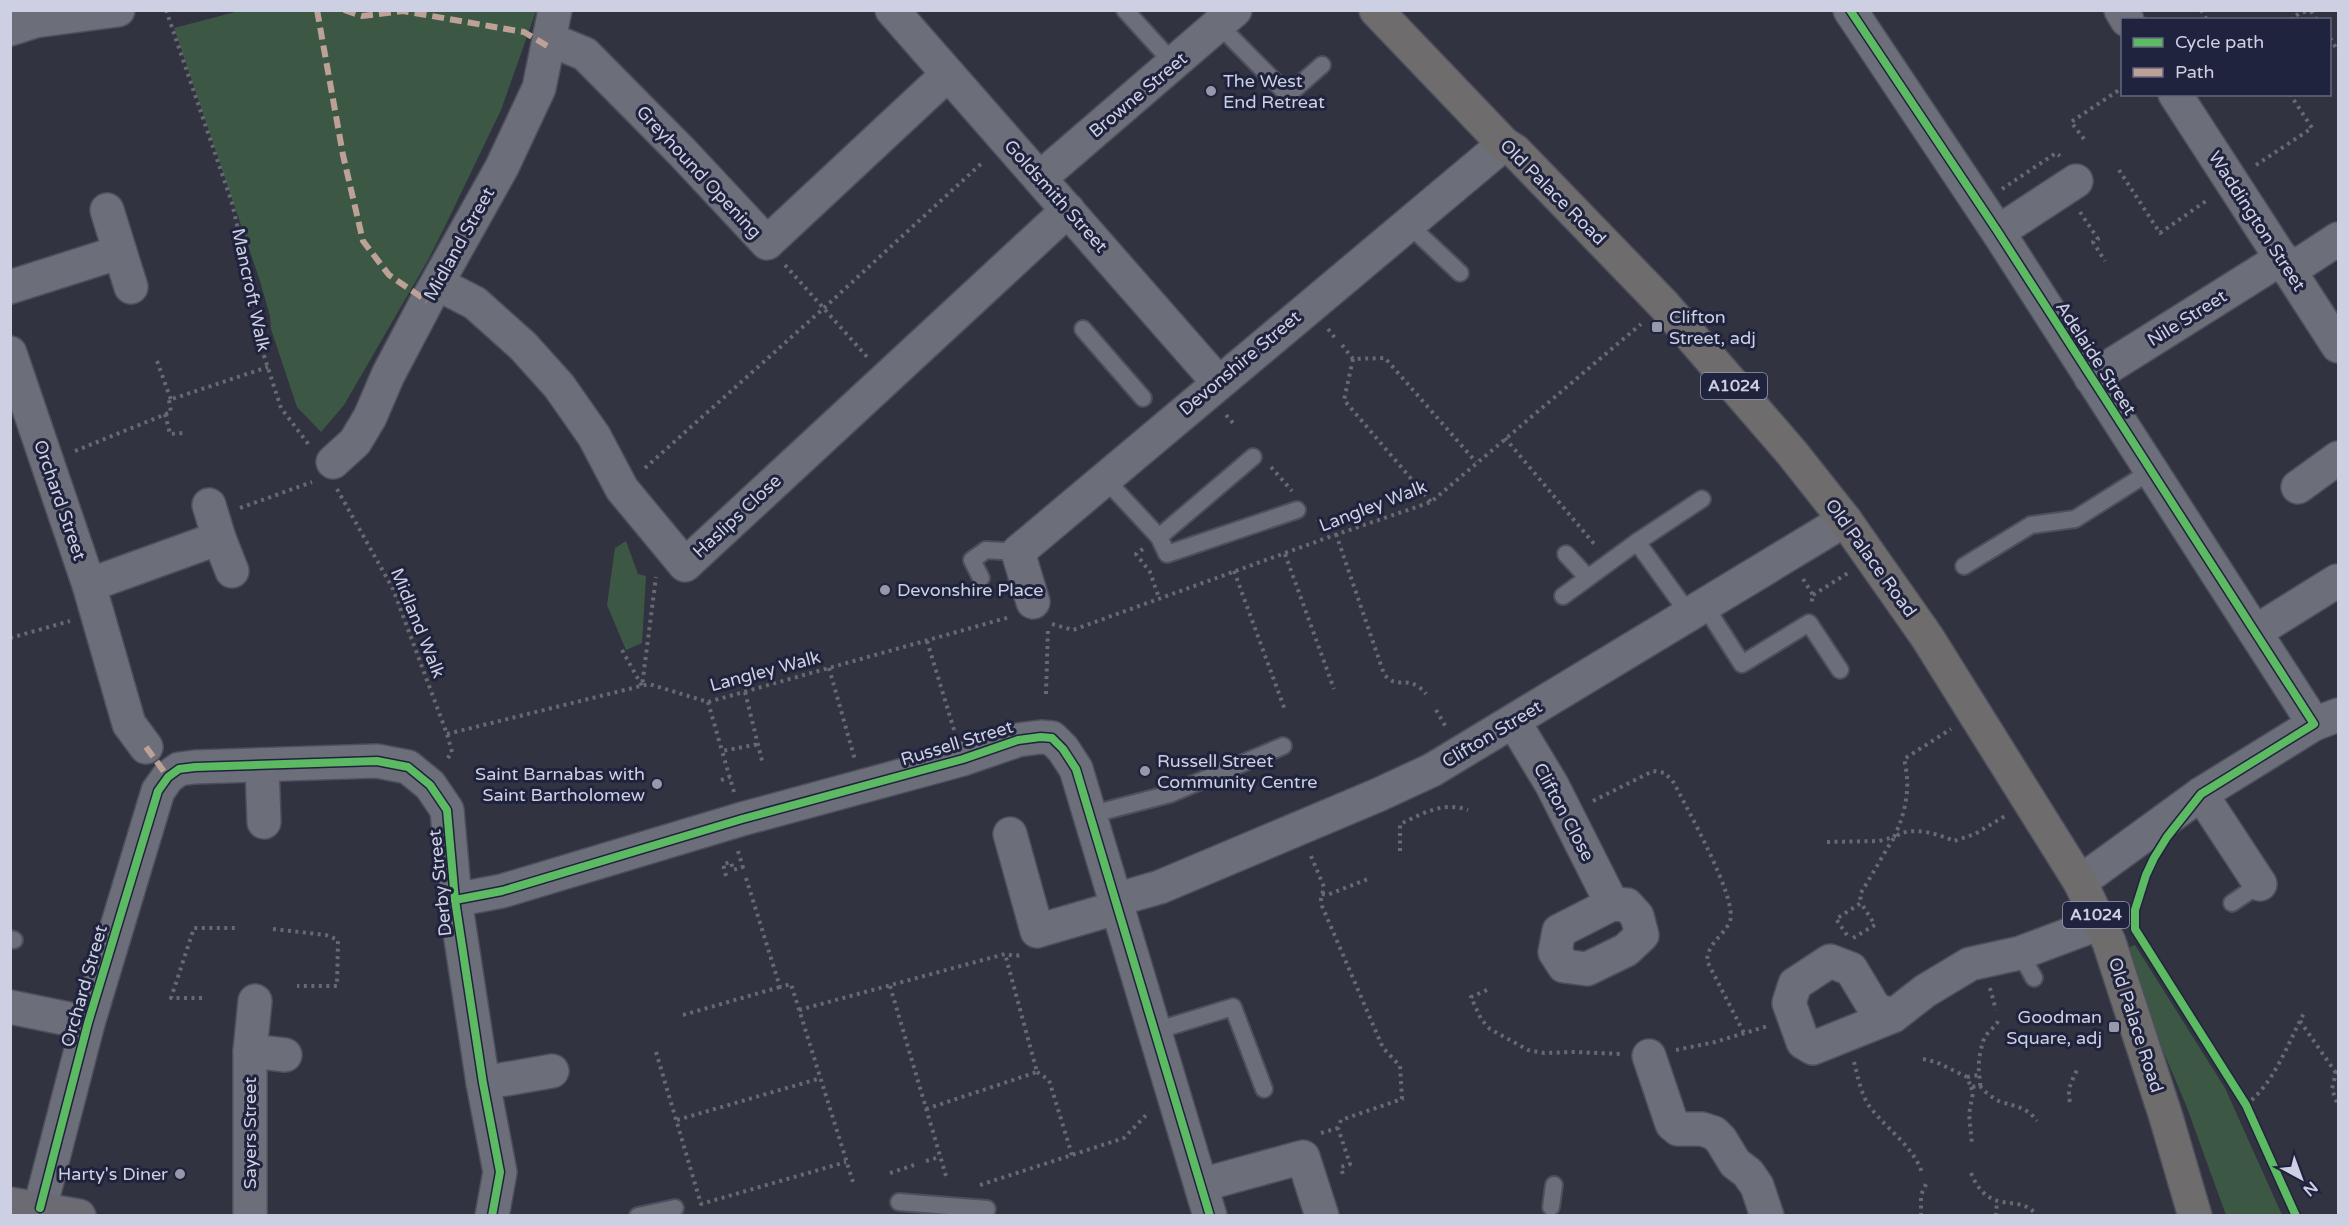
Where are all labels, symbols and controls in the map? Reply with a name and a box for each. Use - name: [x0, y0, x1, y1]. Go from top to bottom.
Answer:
- legend: [2121, 18, 2331, 96]
- text: Cycle path: [2175, 31, 2264, 53]
- street label: Browne Street: [1084, 48, 1192, 142]
- text: Path: [2175, 61, 2214, 83]
- place label: The West End Retreat: [1223, 70, 1325, 113]
- marker: The West End Retreat: [1204, 84, 1218, 98]
- street label: Greyhound Opening: [632, 101, 766, 243]
- street label: Old Palace Road: [1495, 134, 1611, 250]
- street label: Goldsmith Street: [1000, 135, 1112, 257]
- street label: Waddington Street: [2204, 147, 2310, 295]
- street label: Midland Street: [419, 183, 499, 304]
- street label: Mancroft Walk: [227, 226, 275, 354]
- street label: Nile Street: [2143, 285, 2231, 351]
- street label: Adelaide Street: [2051, 297, 2141, 419]
- street label: Devonshire Street: [1175, 306, 1305, 420]
- place label: Clifton Street, adj: [1669, 306, 1756, 349]
- marker: Clifton Street, adj: [1650, 320, 1664, 334]
- road number: A1024: [1701, 373, 1767, 399]
- street label: Orchard Street: [29, 437, 91, 563]
- street label: Haslips Close: [688, 470, 786, 562]
- street label: Langley Walk: [1316, 475, 1430, 537]
- street label: Old Palace Road: [1821, 495, 1921, 621]
- street label: Midland Walk: [386, 565, 450, 681]
- place label: Devonshire Place: [897, 579, 1043, 601]
- marker: Devonshire Place: [878, 583, 892, 597]
- street label: Langley Walk: [707, 646, 823, 696]
- street label: Clifton Street: [1438, 695, 1546, 773]
- street label: Russell Street: [898, 715, 1016, 771]
- place label: Russell Street Community Centre: [1157, 750, 1318, 793]
- street label: Clifton Close: [1529, 759, 1599, 865]
- place label: Saint Barnabas with Saint Bartholomew: [475, 763, 645, 806]
- marker: Russell Street Community Centre: [1138, 764, 1152, 778]
- marker: Saint Barnabas with Saint Bartholomew: [650, 777, 664, 791]
- street label: Derby Street: [423, 828, 457, 937]
- road number: A1024: [2063, 902, 2129, 928]
- street label: Orchard Street: [56, 922, 112, 1050]
- street label: Old Palace Road: [2104, 955, 2168, 1095]
- place label: Goodman Square, adj: [2006, 1006, 2102, 1049]
- marker: Goodman Square, adj: [2107, 1020, 2121, 1034]
- street label: Sayers Street: [239, 1077, 261, 1189]
- north arrow: [2271, 1148, 2331, 1208]
- place label: Harty's Diner: [58, 1163, 168, 1185]
- marker: Harty's Diner: [173, 1167, 187, 1181]
- text: N: [2299, 1177, 2322, 1200]

